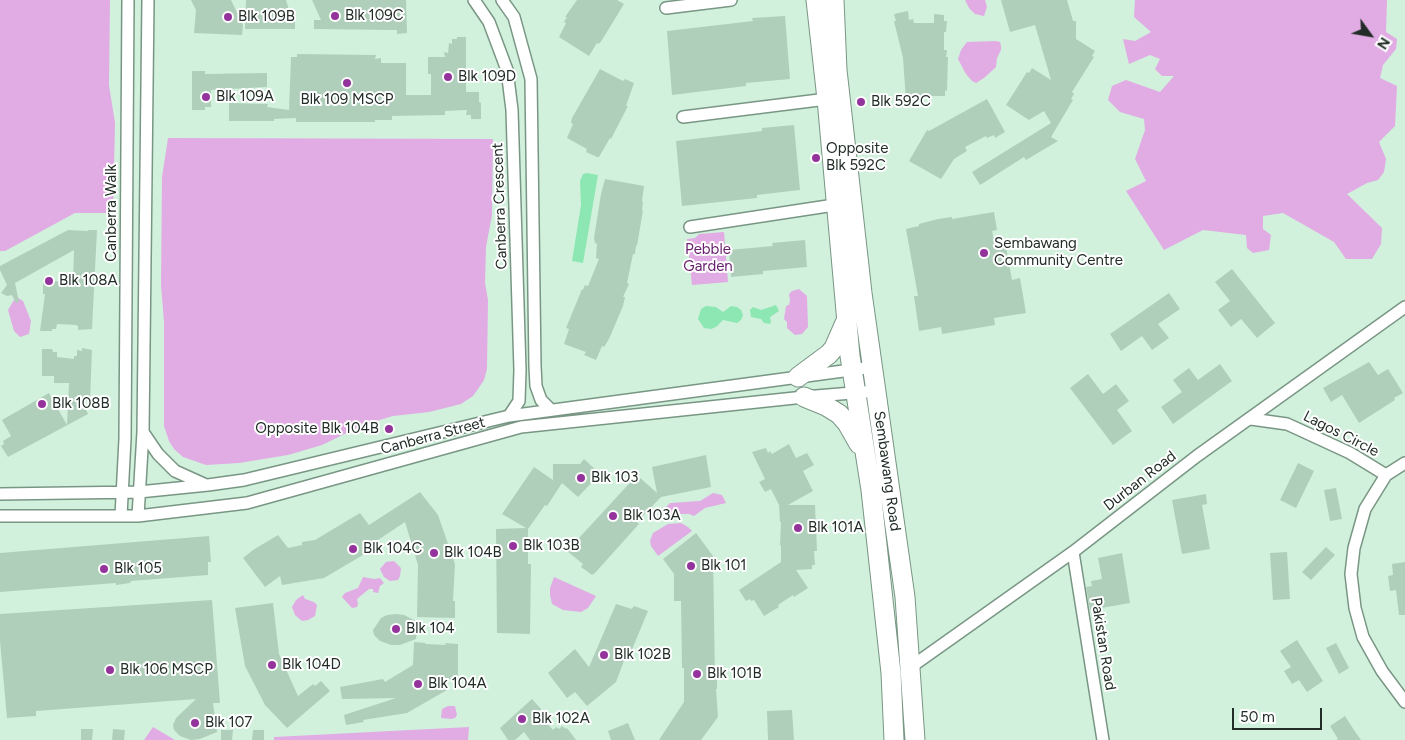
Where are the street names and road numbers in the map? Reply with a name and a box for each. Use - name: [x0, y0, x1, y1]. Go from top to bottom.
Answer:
- street label: Canberra Crescent: [489, 142, 511, 270]
- street label: Canberra Walk: [103, 164, 121, 262]
- street label: Lagos Circle: [1300, 407, 1382, 461]
- street label: Sembawang Road: [870, 410, 904, 532]
- street label: Canberra Street: [379, 413, 487, 459]
- street label: Durban Road: [1100, 447, 1180, 515]
- street label: Pakistan Road: [1087, 596, 1119, 692]

